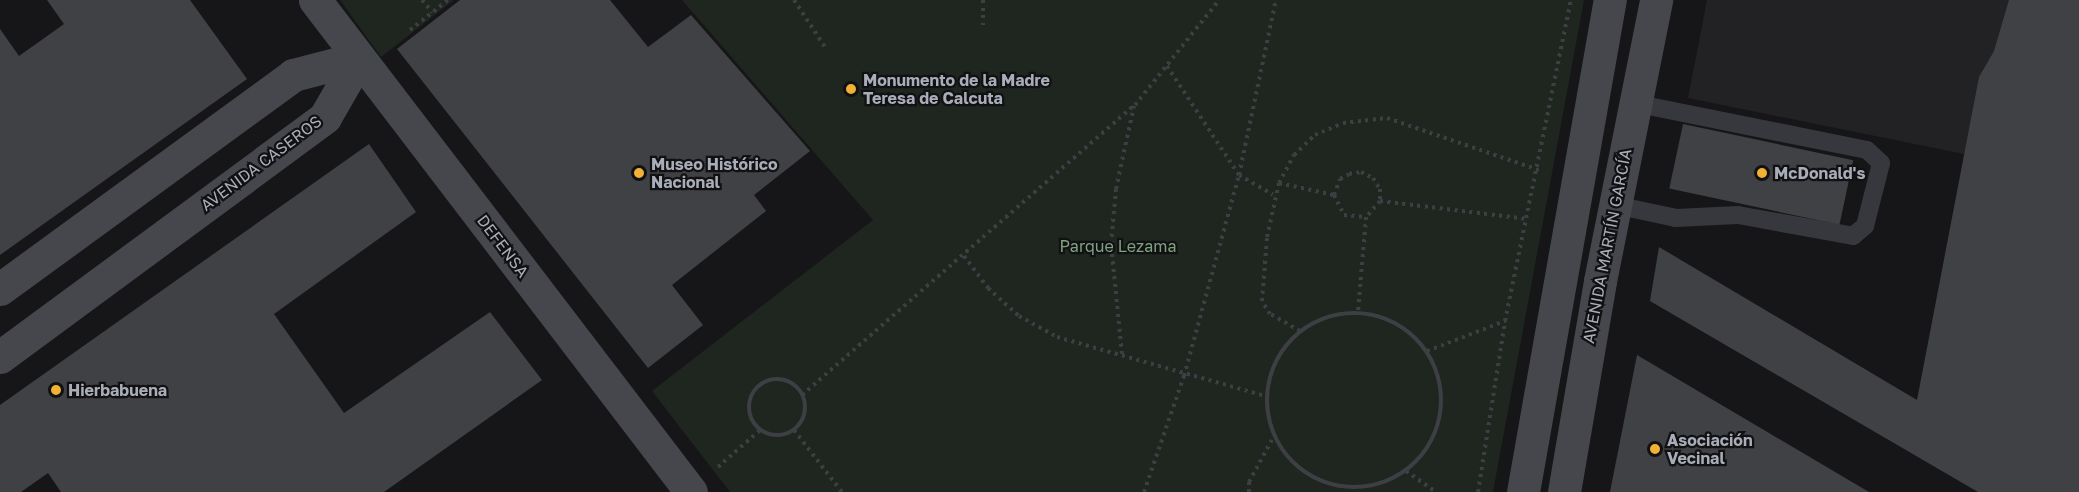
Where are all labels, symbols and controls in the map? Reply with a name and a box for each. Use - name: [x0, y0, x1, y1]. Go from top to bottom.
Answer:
- place label: Monumento de la Madre Teresa de Calcuta: [863, 70, 1050, 108]
- marker: Monumento de la Madre Teresa de Calcuta: [844, 82, 858, 96]
- street label: AVENIDA CASEROS: [197, 111, 325, 215]
- street label: AVENIDA MARTÍN GARCÍA: [1579, 147, 1635, 345]
- place label: Museo Histórico Nacional: [651, 154, 778, 192]
- place label: McDonald's: [1774, 163, 1865, 183]
- marker: Museo Histórico Nacional: [632, 166, 646, 180]
- marker: McDonald's: [1755, 166, 1769, 180]
- street label: DEFENSA: [473, 211, 533, 281]
- park label: Parque Lezama: [1060, 236, 1176, 256]
- place label: Hierbabuena: [68, 380, 167, 400]
- marker: Hierbabuena: [49, 383, 63, 397]
- place label: Asociación Vecinal: [1667, 430, 1753, 468]
- marker: Asociación Vecinal: [1648, 442, 1662, 456]

